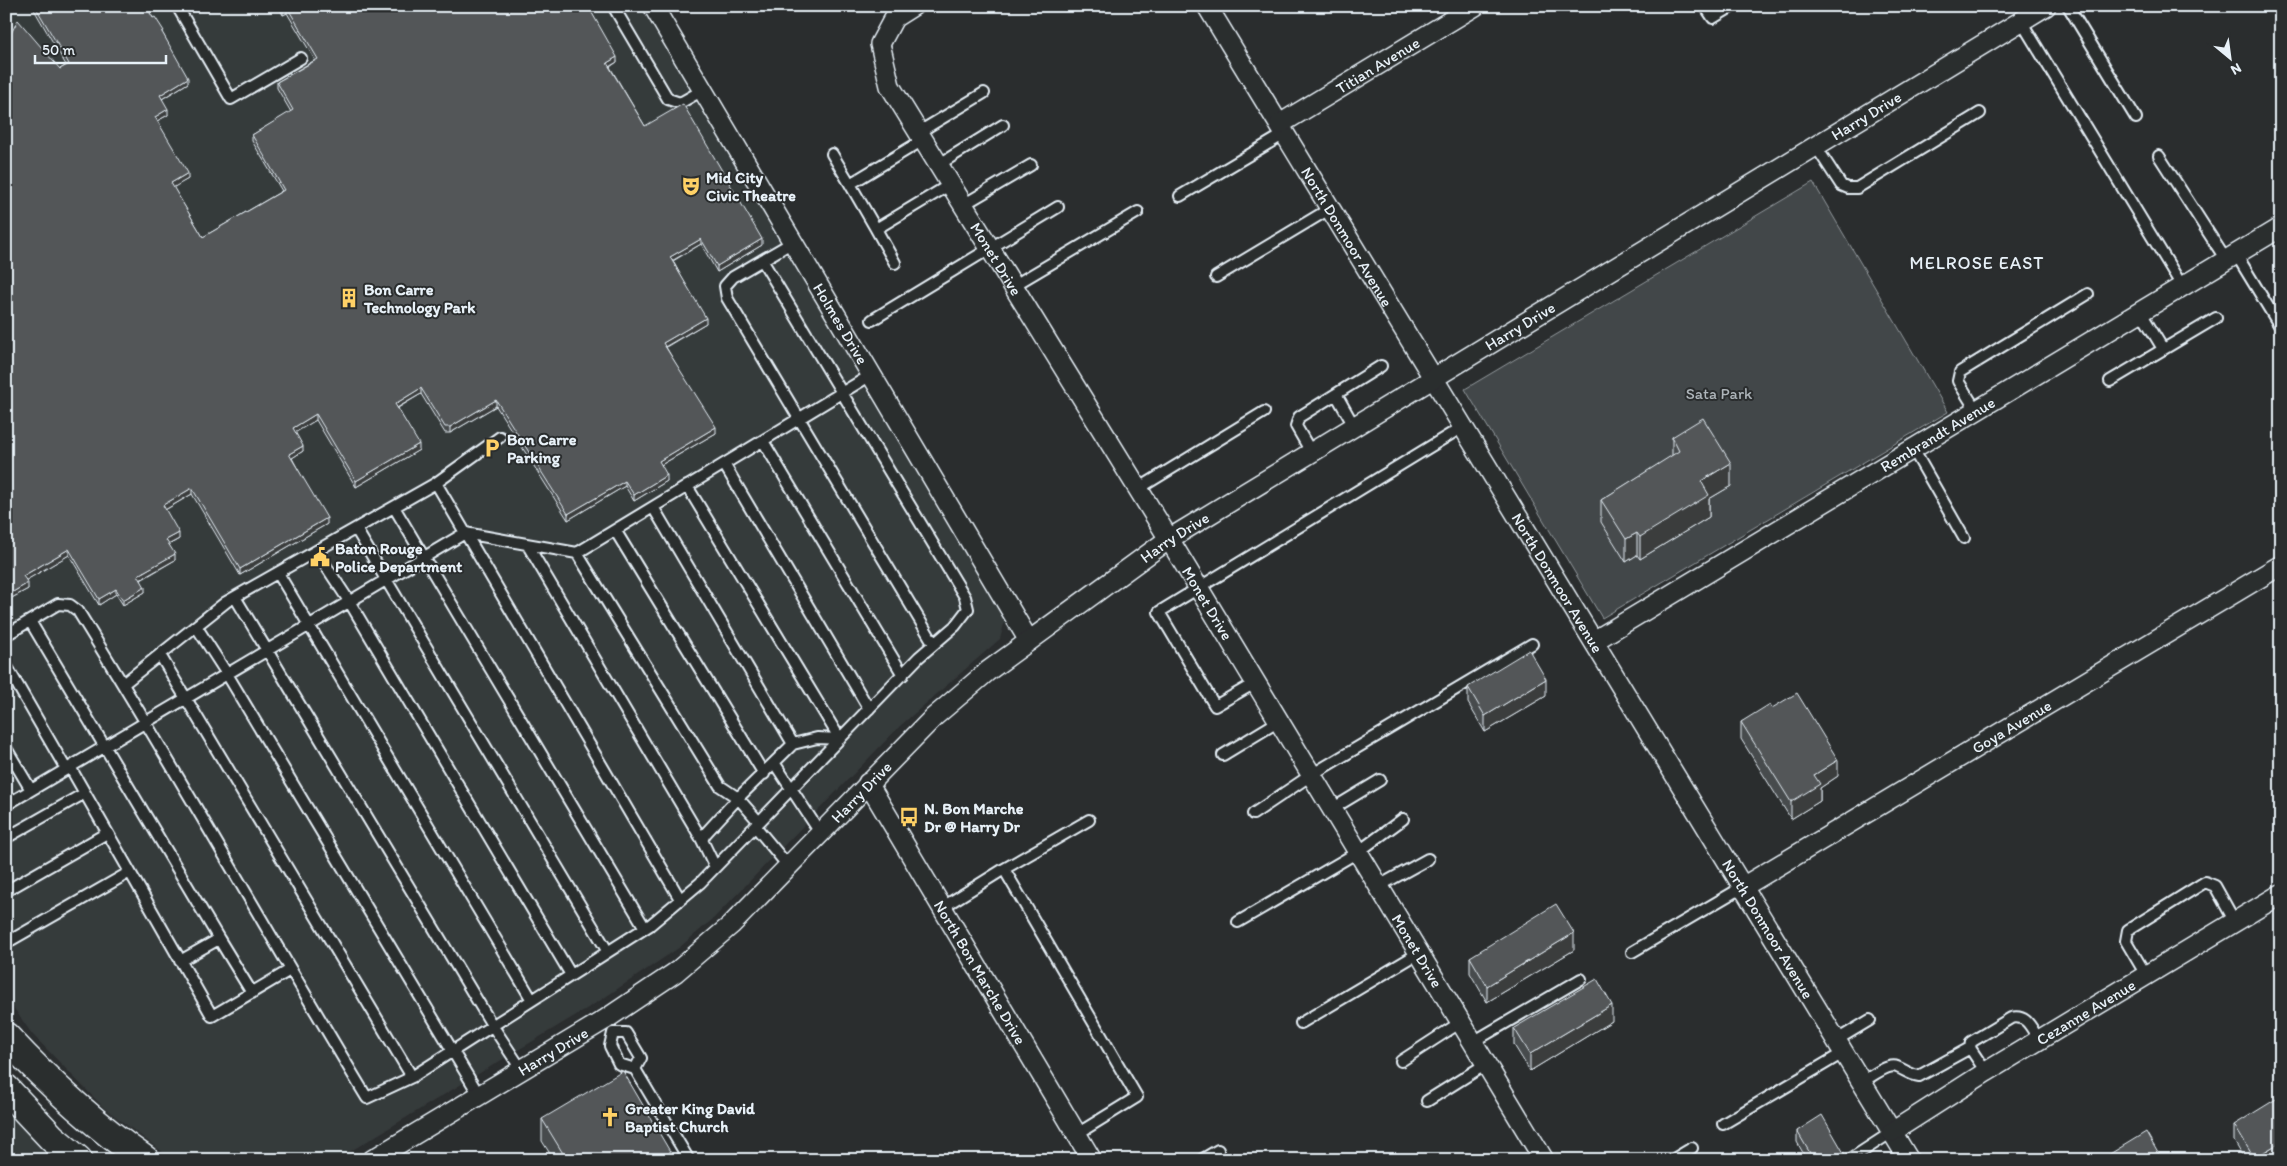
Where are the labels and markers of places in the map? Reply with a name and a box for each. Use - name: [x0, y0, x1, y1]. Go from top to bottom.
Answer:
- place label: Mid City Civic Theatre: [706, 168, 796, 205]
- theatre icon: Mid City Civic Theatre: [680, 175, 702, 197]
- place label: Bon Carre Technology Park: [363, 280, 476, 318]
- building icon: Bon Carre Technology Park: [338, 287, 360, 309]
- place label: Bon Carre Parking: [507, 430, 577, 468]
- parking icon: Bon Carre Parking: [481, 437, 503, 459]
- place label: Baton Rouge Police Department: [335, 539, 462, 577]
- public building icon: Baton Rouge Police Department: [309, 546, 331, 568]
- place label: N. Bon Marche Dr @ Harry Dr: [924, 799, 1024, 837]
- bus stop icon: N. Bon Marche Dr @ Harry Dr: [898, 806, 920, 828]
- place label: Greater King David Baptist Church: [625, 1099, 755, 1137]
- church icon: Greater King David Baptist Church: [599, 1106, 621, 1128]

